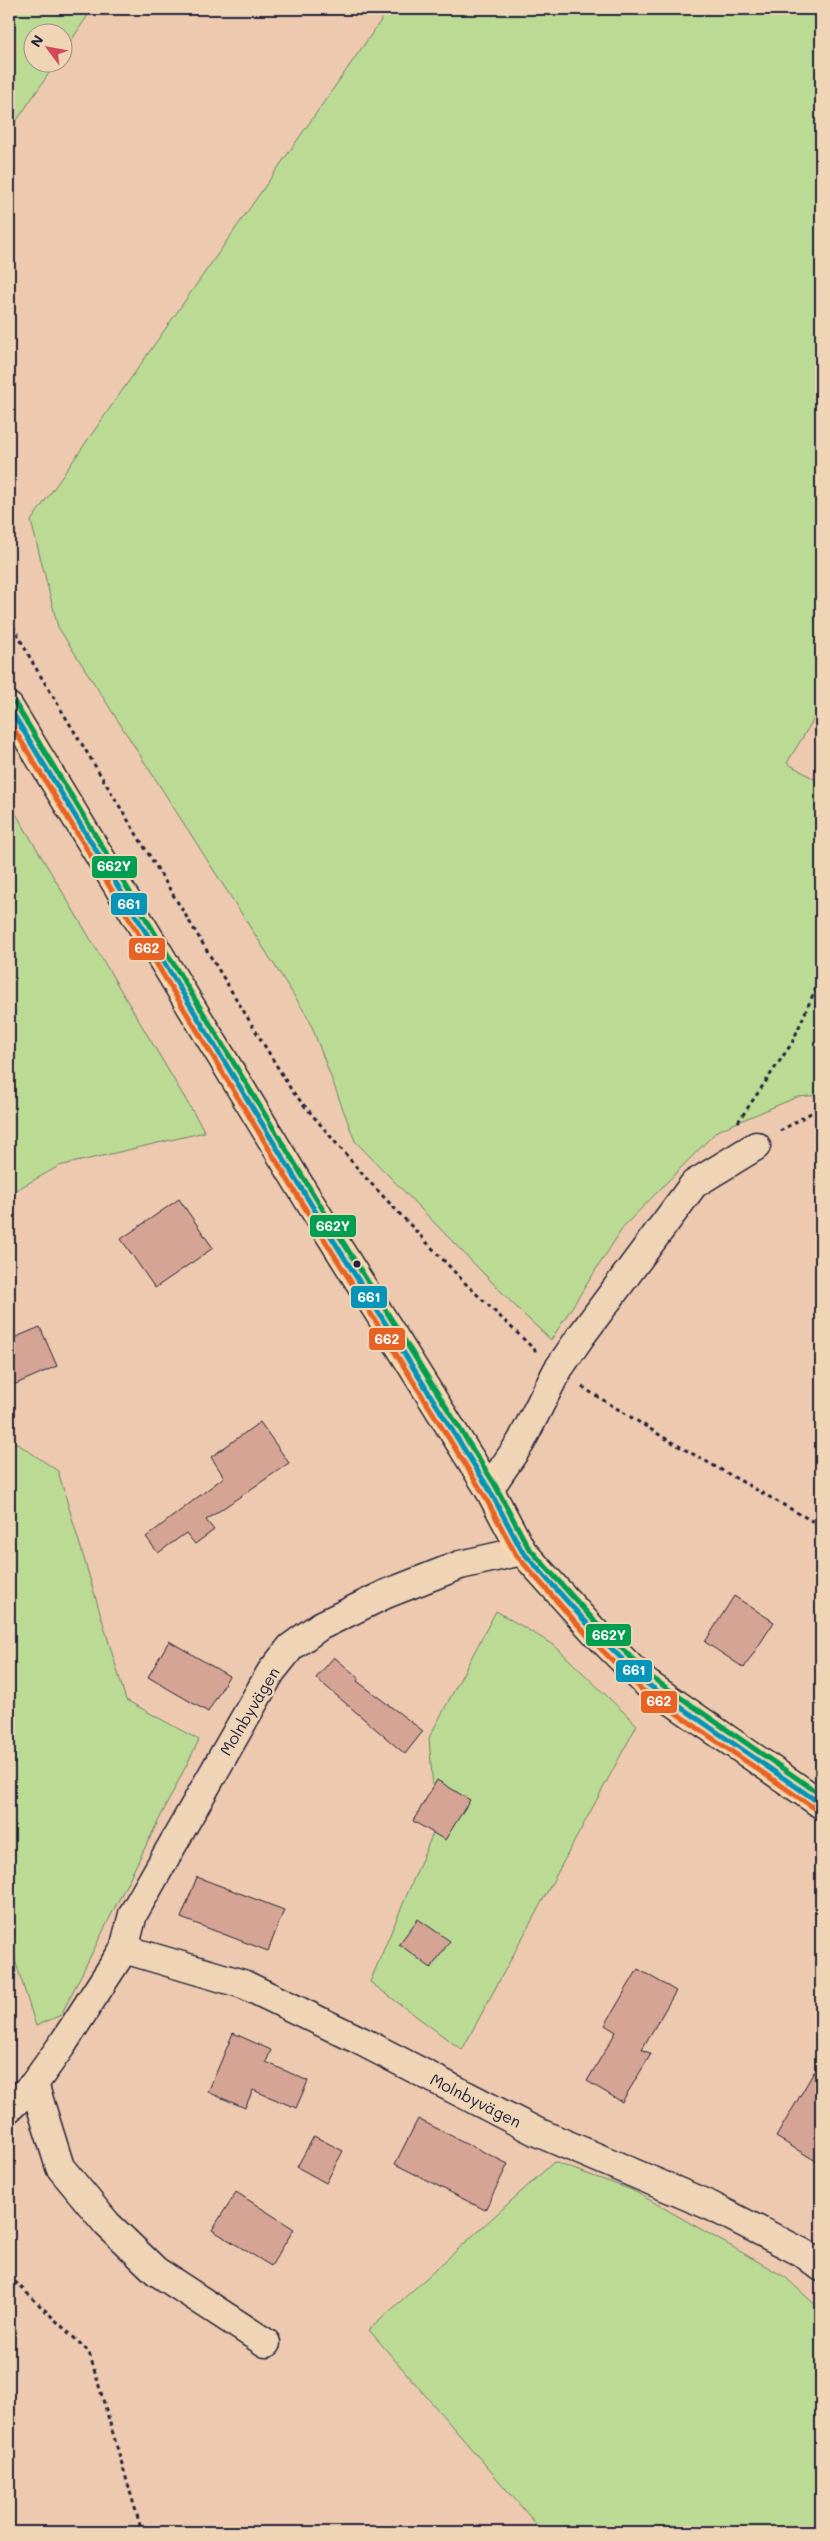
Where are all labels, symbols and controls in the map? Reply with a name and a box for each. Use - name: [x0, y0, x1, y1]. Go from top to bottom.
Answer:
- north arrow: [22, 22, 72, 72]
- text: N: [26, 31, 47, 50]
- line badge: 662Y: [91, 855, 138, 879]
- text: 662Y: [97, 856, 131, 875]
- line badge: 661: [110, 892, 148, 916]
- text: 661: [117, 894, 141, 913]
- line badge: 662: [128, 937, 166, 961]
- text: 662: [135, 938, 160, 957]
- line badge: 662Y: [309, 1214, 357, 1238]
- text: 662Y: [316, 1216, 350, 1235]
- unlabelled marker: [352, 1259, 362, 1269]
- line badge: 661: [350, 1285, 388, 1309]
- text: 661: [357, 1287, 381, 1306]
- line badge: 662: [368, 1327, 406, 1351]
- text: 662: [375, 1329, 400, 1348]
- line badge: 662Y: [585, 1623, 632, 1647]
- text: 662Y: [592, 1625, 626, 1644]
- line badge: 661: [615, 1659, 653, 1683]
- text: 661: [622, 1660, 646, 1679]
- street label: Molnbyvägen: [214, 1663, 284, 1759]
- line badge: 662: [640, 1690, 678, 1714]
- text: 662: [647, 1691, 672, 1710]
- street label: Molnbyvägen: [427, 2068, 525, 2132]

